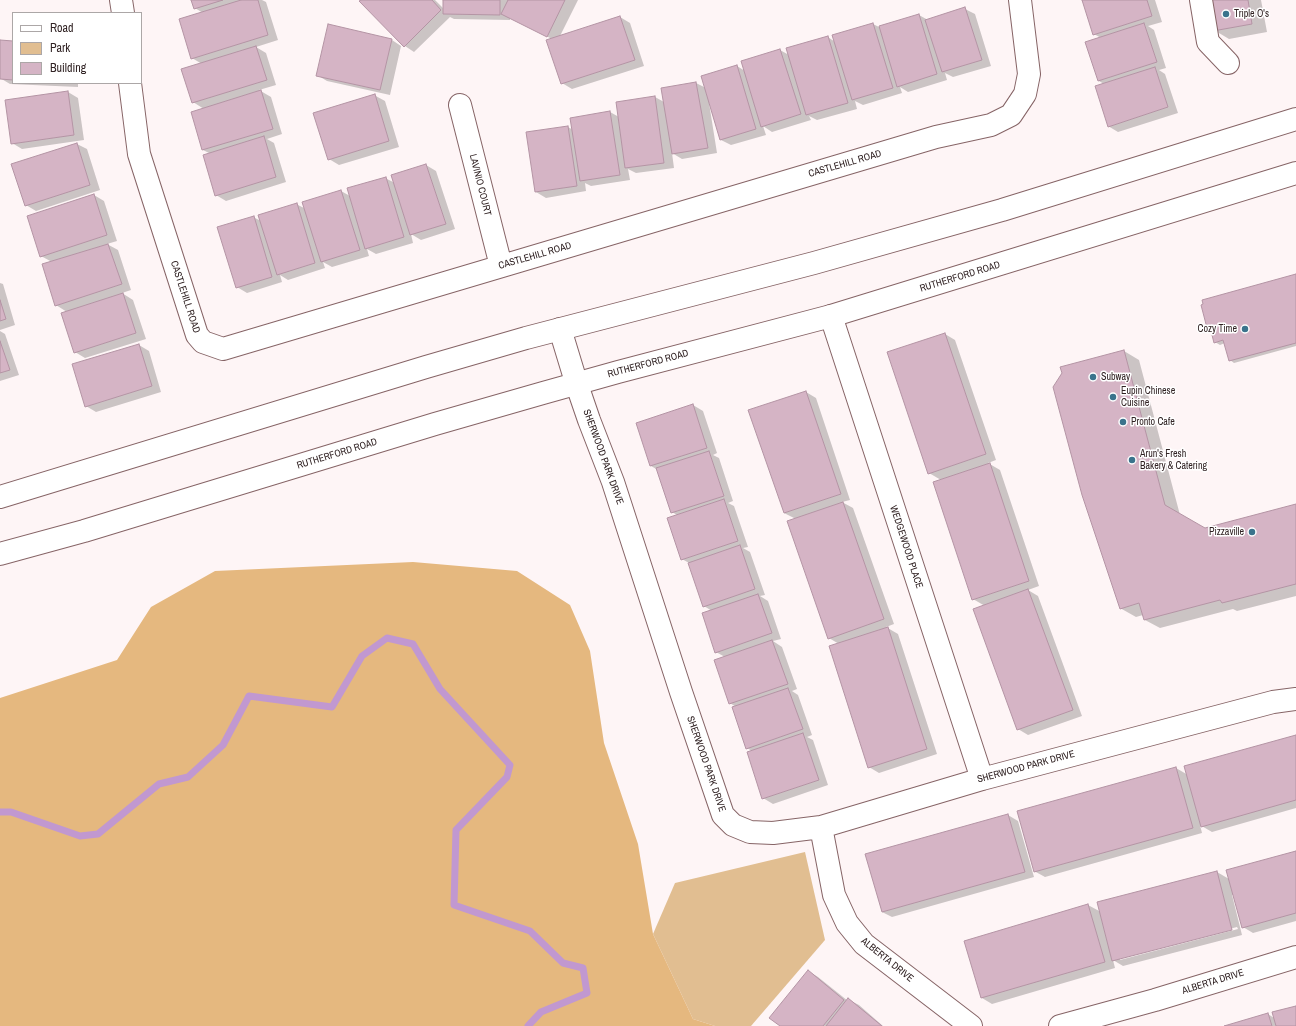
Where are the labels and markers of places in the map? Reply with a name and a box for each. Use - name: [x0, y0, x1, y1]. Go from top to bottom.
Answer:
- place label: Triple O's: [1234, 8, 1269, 20]
- marker: Triple O's: [1221, 9, 1231, 19]
- place label: Cozy Time: [1198, 323, 1237, 335]
- marker: Cozy Time: [1240, 324, 1250, 334]
- place label: Subway: [1101, 371, 1130, 383]
- marker: Subway: [1088, 372, 1098, 382]
- place label: Eupin Chinese Cuisine: [1121, 385, 1175, 408]
- marker: Eupin Chinese Cuisine: [1108, 392, 1118, 402]
- place label: Pronto Cafe: [1131, 416, 1175, 428]
- marker: Pronto Cafe: [1118, 417, 1128, 427]
- place label: Arun's Fresh Bakery & Catering: [1140, 448, 1207, 472]
- marker: Arun's Fresh Bakery & Catering: [1127, 455, 1137, 465]
- place label: Pizzaville: [1209, 526, 1244, 538]
- marker: Pizzaville: [1247, 527, 1257, 537]

